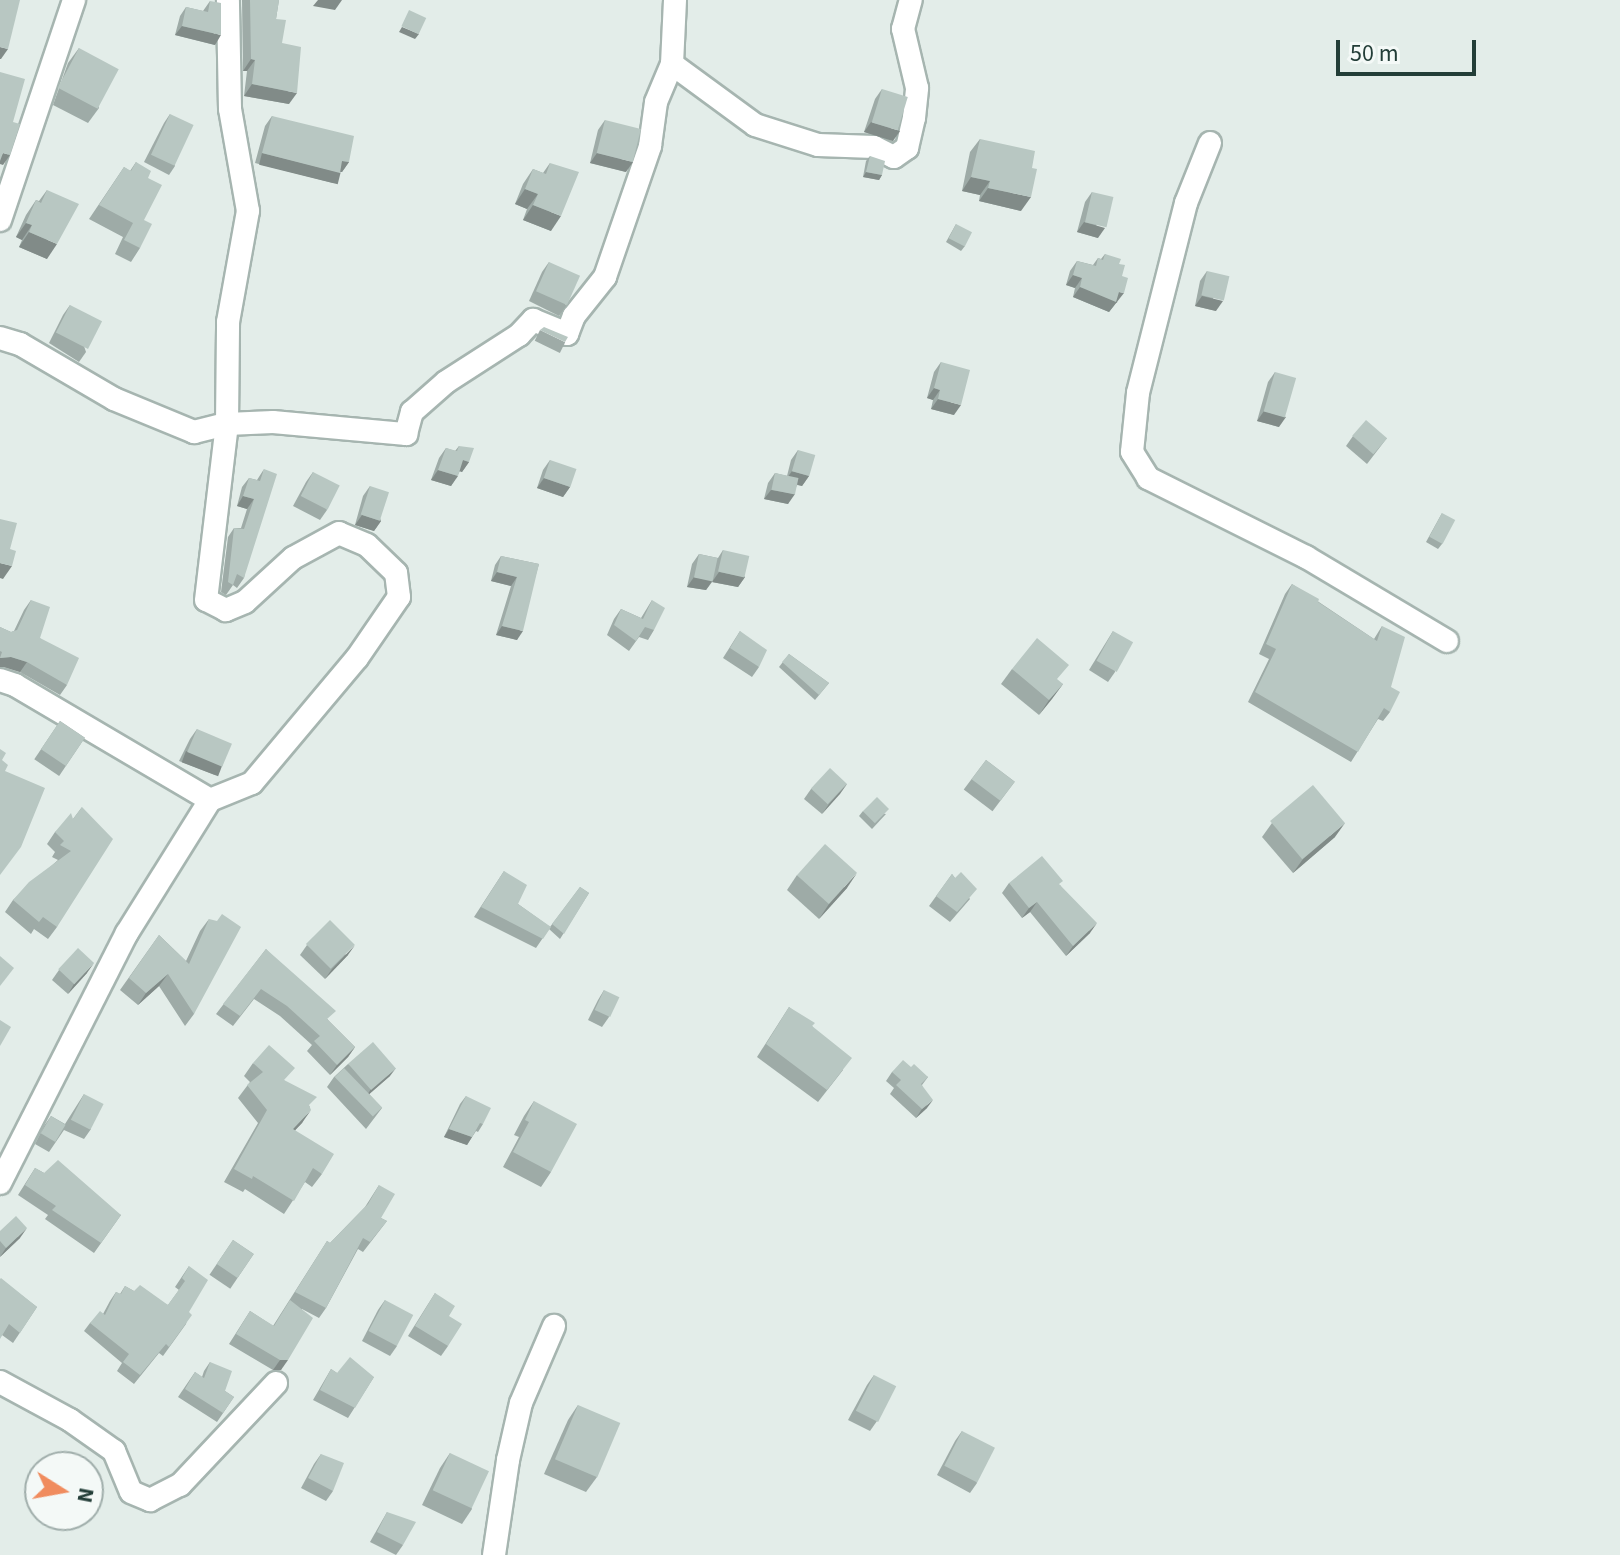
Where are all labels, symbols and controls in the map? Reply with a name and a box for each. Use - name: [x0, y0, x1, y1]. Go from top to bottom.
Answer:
- scale bar: [1340, 24, 1480, 74]
- text: 50 m: [1350, 36, 1399, 71]
- north arrow: [24, 1451, 104, 1531]
- text: N: [68, 1485, 103, 1505]

